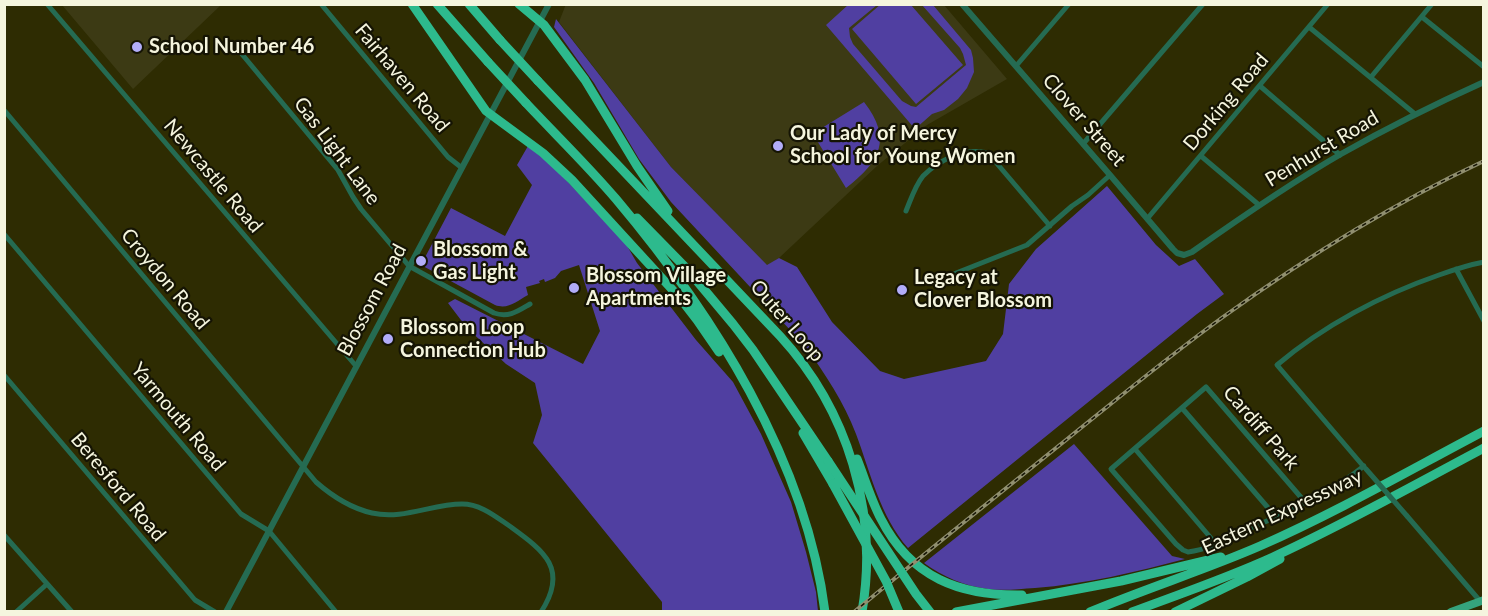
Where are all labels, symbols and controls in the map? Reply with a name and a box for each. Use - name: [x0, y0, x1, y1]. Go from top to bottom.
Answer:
- street label: Fairhaven Road: [350, 19, 454, 137]
- place label: School Number 46: [149, 35, 314, 59]
- marker: School Number 46: [130, 40, 144, 54]
- street label: Dorking Road: [1178, 48, 1274, 156]
- street label: Clover Street: [1037, 69, 1131, 171]
- street label: Gas Light Lane: [289, 92, 385, 210]
- street label: Penhurst Road: [1261, 106, 1383, 192]
- street label: Newcastle Road: [158, 114, 268, 238]
- place label: Our Lady of Mercy School for Young Women: [790, 122, 1016, 169]
- marker: Our Lady of Mercy School for Young Women: [771, 139, 785, 153]
- street label: Croydon Road: [116, 224, 214, 334]
- place label: Blossom & Gas Light: [433, 238, 528, 285]
- street label: Blossom Road: [332, 240, 412, 360]
- marker: Blossom & Gas Light: [414, 254, 428, 268]
- place label: Blossom Village Apartments: [586, 264, 726, 311]
- place label: Legacy at Clover Blossom: [914, 266, 1052, 313]
- street label: Outer Loop: [745, 275, 829, 367]
- marker: Blossom Village Apartments: [567, 281, 581, 295]
- marker: Legacy at Clover Blossom: [895, 283, 909, 297]
- place label: Blossom Loop Connection Hub: [400, 316, 546, 363]
- marker: Blossom Loop Connection Hub: [381, 332, 395, 346]
- street label: Yarmouth Road: [126, 358, 230, 476]
- street label: Cardiff Park: [1218, 381, 1304, 475]
- street label: Beresford Road: [65, 428, 171, 546]
- street label: Eastern Expressway: [1198, 464, 1366, 560]

